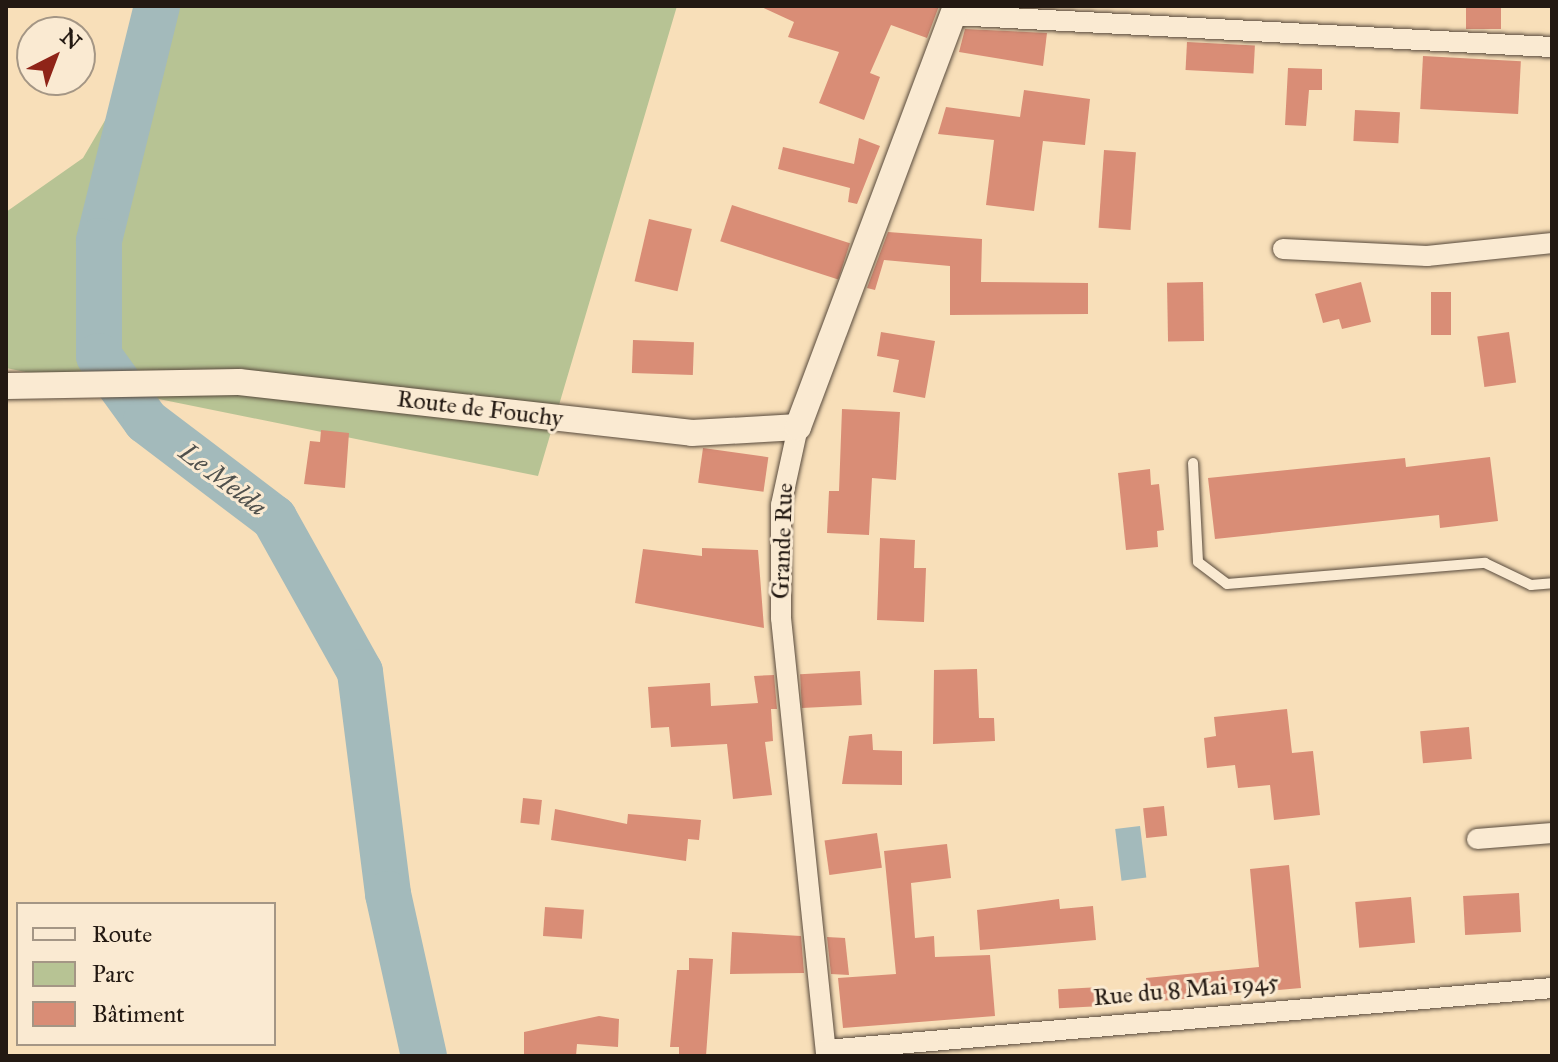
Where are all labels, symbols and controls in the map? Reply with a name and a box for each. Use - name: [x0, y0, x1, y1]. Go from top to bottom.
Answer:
- north arrow: [16, 16, 96, 96]
- text: N: [55, 23, 87, 56]
- street label: Route de Fouchy: [395, 385, 565, 433]
- water label: Le Melda: [173, 437, 273, 523]
- street label: Grande Rue: [767, 482, 799, 600]
- legend: [16, 902, 276, 1046]
- text: Route: [92, 919, 152, 949]
- text: Parc: [92, 959, 134, 989]
- street label: Rue du 8 Mai 1945: [1092, 968, 1280, 1012]
- text: Bâtiment: [92, 999, 185, 1029]

